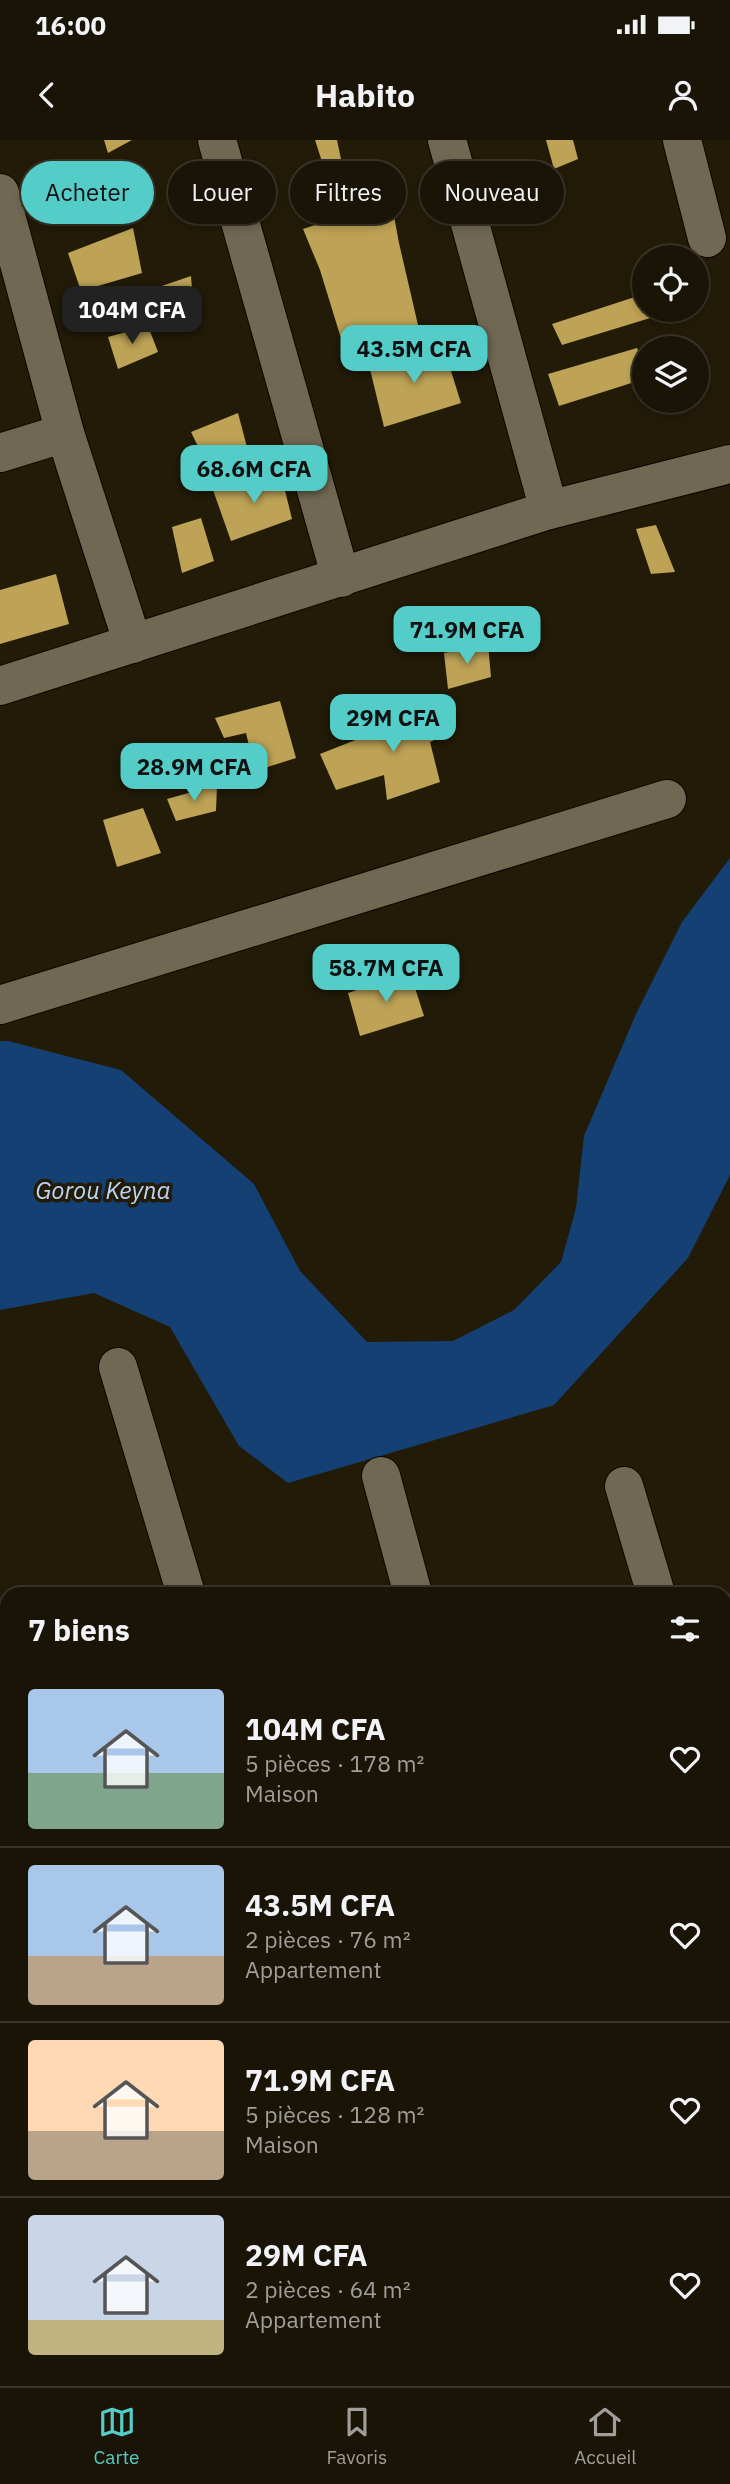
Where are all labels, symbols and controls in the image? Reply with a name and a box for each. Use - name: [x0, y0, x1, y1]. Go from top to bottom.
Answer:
- text: 16:00: [35, 8, 106, 42]
- text: Habito: [315, 74, 415, 116]
- icon: back: [28, 76, 66, 114]
- icon: person: [664, 76, 702, 114]
- chip: Acheter: [21, 161, 154, 224]
- chip: Louer: [168, 161, 276, 224]
- chip: Filtres: [290, 161, 406, 224]
- chip: Nouveau: [420, 161, 564, 224]
- map controls: [632, 245, 709, 413]
- button: locate: [632, 245, 709, 322]
- pin: 104M CFA: [60, 286, 204, 346]
- text: 104M CFA: [78, 294, 186, 324]
- pin: 43.5M CFA: [334, 326, 494, 385]
- text: 43.5M CFA: [357, 333, 471, 363]
- button: layers: [632, 336, 709, 413]
- pin: 68.6M CFA: [174, 446, 334, 505]
- text: 68.6M CFA: [197, 453, 311, 483]
- pin: 71.9M CFA: [387, 606, 547, 666]
- text: 71.9M CFA: [410, 614, 524, 644]
- pin: 29M CFA: [328, 694, 458, 754]
- text: 29M CFA: [346, 702, 440, 732]
- pin: 28.9M CFA: [114, 744, 274, 803]
- text: 28.9M CFA: [137, 751, 251, 781]
- pin: 58.7M CFA: [306, 944, 466, 1004]
- text: 58.7M CFA: [329, 952, 443, 982]
- water label: Gorou Keyna: [35, 1174, 171, 1206]
- text: 7 biens: [28, 1610, 130, 1649]
- icon: filters: [666, 1610, 704, 1648]
- text: 104M CFA: [245, 1709, 386, 1748]
- icon: home: [84, 1717, 168, 1801]
- icon: heart: [666, 1740, 704, 1778]
- text: 5 pièces · 178 m²: [245, 1748, 424, 1778]
- text: Maison: [245, 1778, 319, 1808]
- text: 43.5M CFA: [245, 1885, 395, 1924]
- icon: home: [84, 1893, 168, 1977]
- icon: heart: [666, 1916, 704, 1954]
- text: 2 pièces · 76 m²: [245, 1924, 411, 1954]
- text: Appartement: [245, 1954, 382, 1984]
- text: 71.9M CFA: [245, 2060, 395, 2099]
- icon: home: [84, 2068, 168, 2152]
- icon: heart: [666, 2091, 704, 2129]
- text: 5 pièces · 128 m²: [245, 2099, 424, 2129]
- text: Maison: [245, 2129, 319, 2159]
- text: 29M CFA: [245, 2235, 368, 2274]
- icon: home: [84, 2243, 168, 2327]
- icon: heart: [666, 2266, 704, 2304]
- text: 2 pièces · 64 m²: [245, 2274, 411, 2304]
- text: Appartement: [245, 2304, 382, 2334]
- tab: Carte: [93, 2403, 140, 2469]
- tab: Favoris: [327, 2403, 387, 2469]
- tab: Accueil: [574, 2403, 636, 2469]

